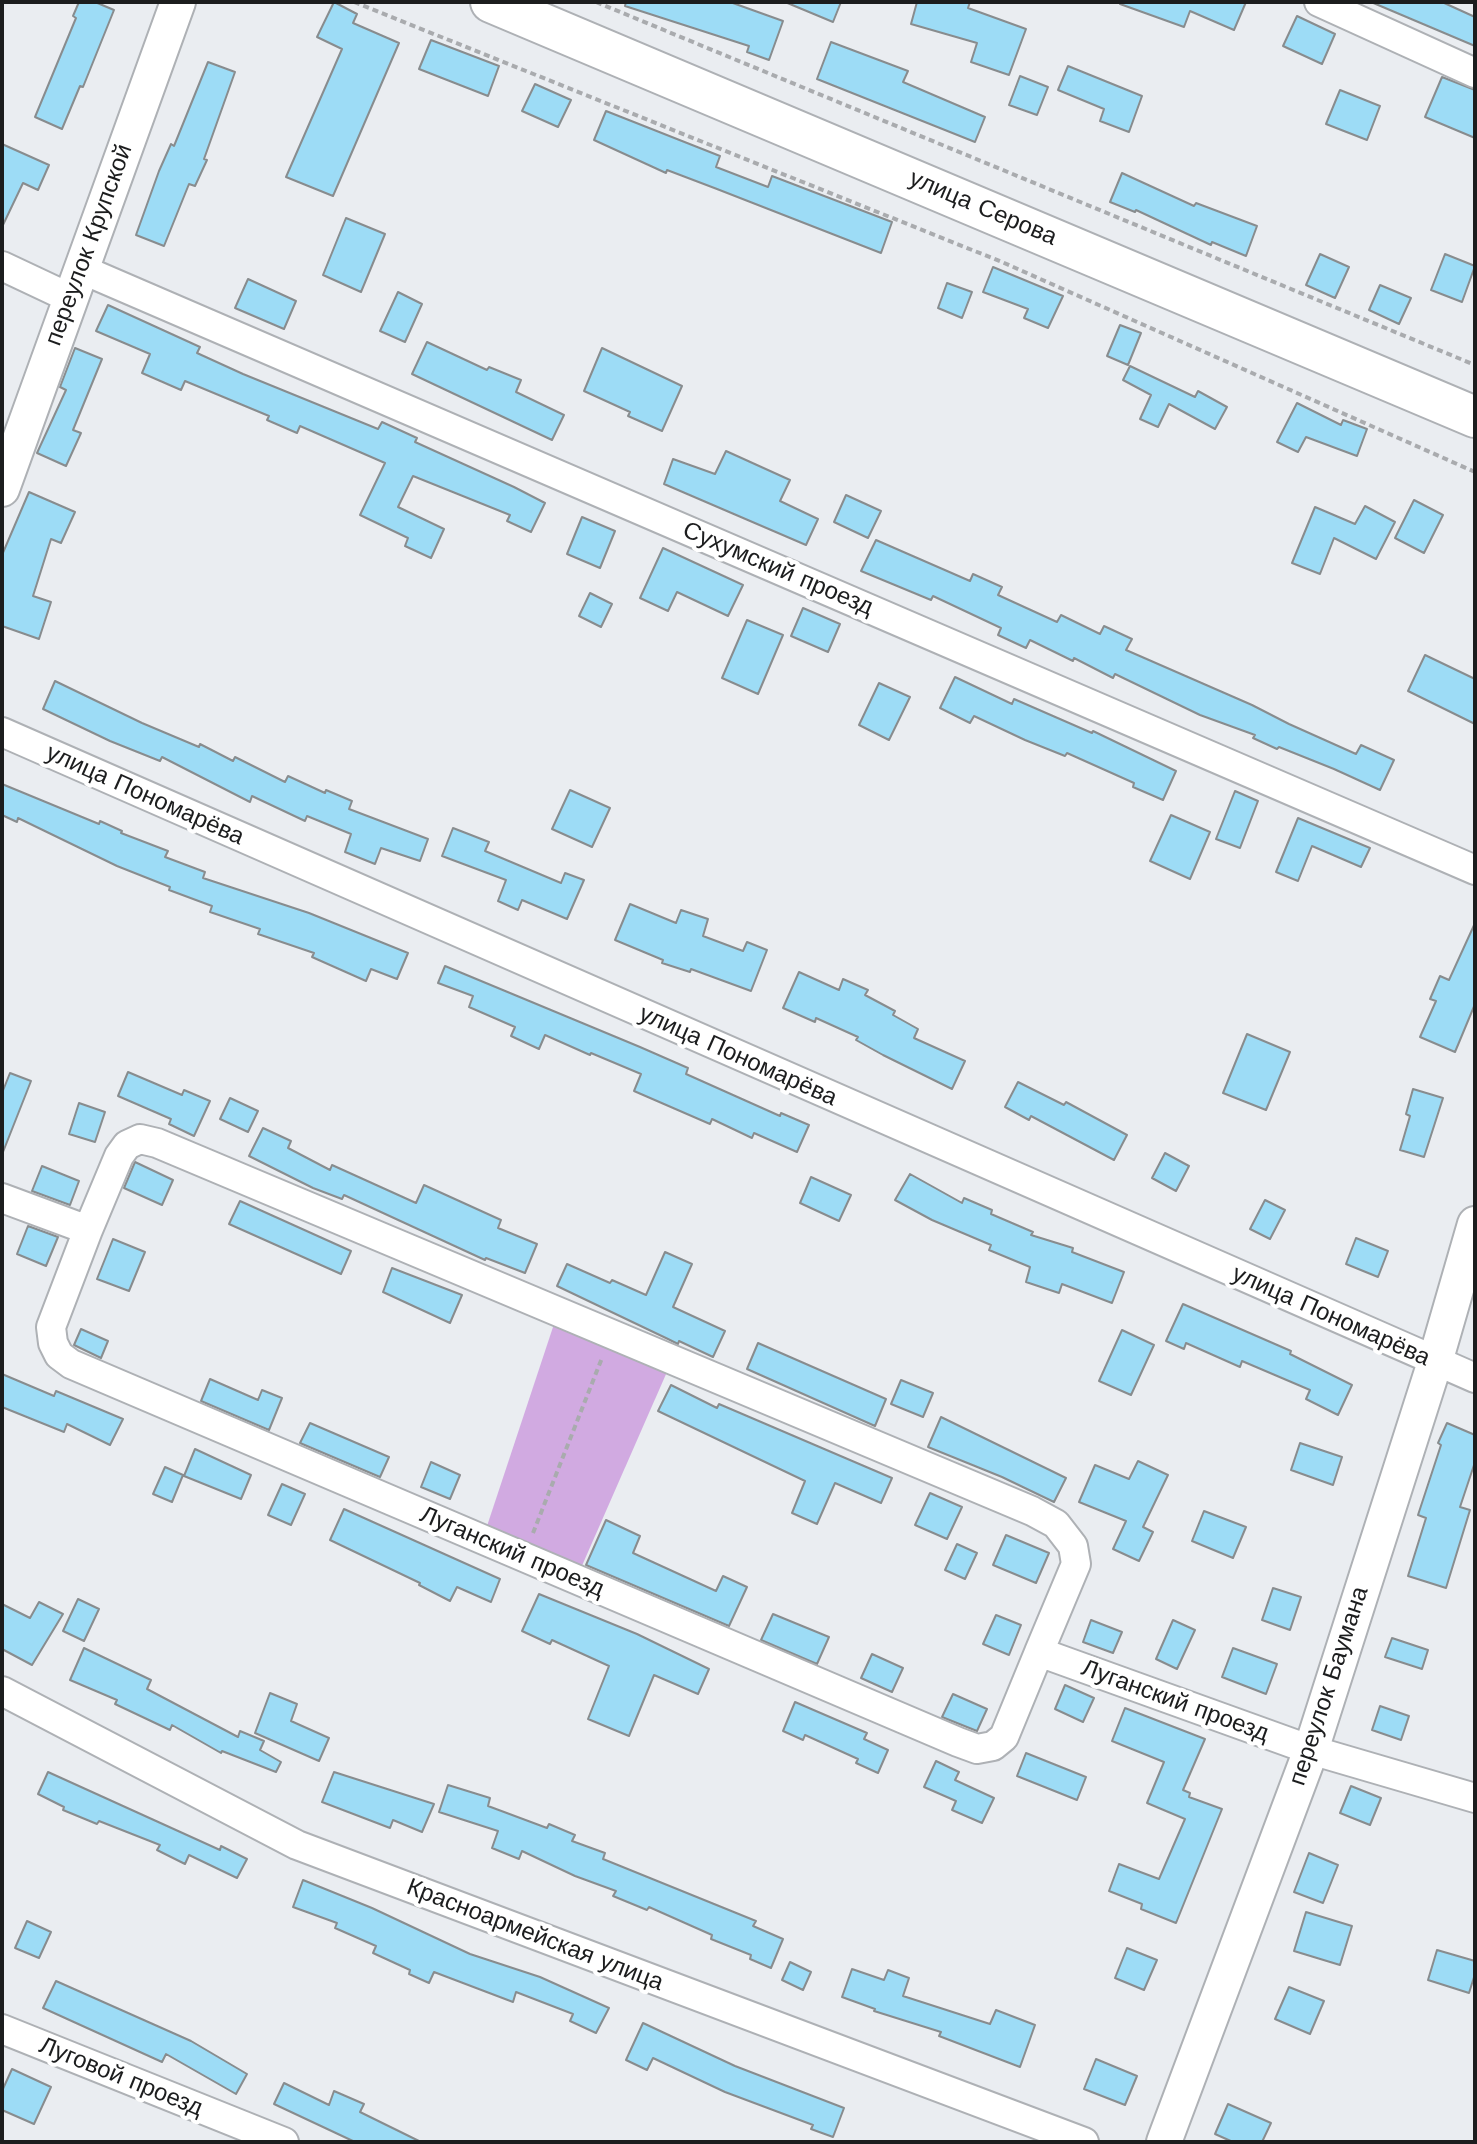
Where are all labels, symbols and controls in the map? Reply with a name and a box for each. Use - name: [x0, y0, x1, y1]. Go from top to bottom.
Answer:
- street label: переулок Крупской: [39, 140, 139, 350]
- street label: улица Серова: [905, 164, 1061, 252]
- street label: Сухумский проезд: [678, 516, 878, 622]
- street label: улица Пономарёва: [42, 738, 248, 852]
- street label: улица Пономарёва: [635, 999, 841, 1113]
- street label: улица Пономарёва: [1228, 1259, 1434, 1373]
- street label: Луганский проезд: [416, 1500, 608, 1604]
- street label: переулок Баумана: [1283, 1583, 1375, 1789]
- street label: Луганский проезд: [1077, 1654, 1273, 1748]
- street label: Красноармейская улица: [403, 1873, 667, 1997]
- street label: Луговой проезд: [35, 2031, 207, 2123]

